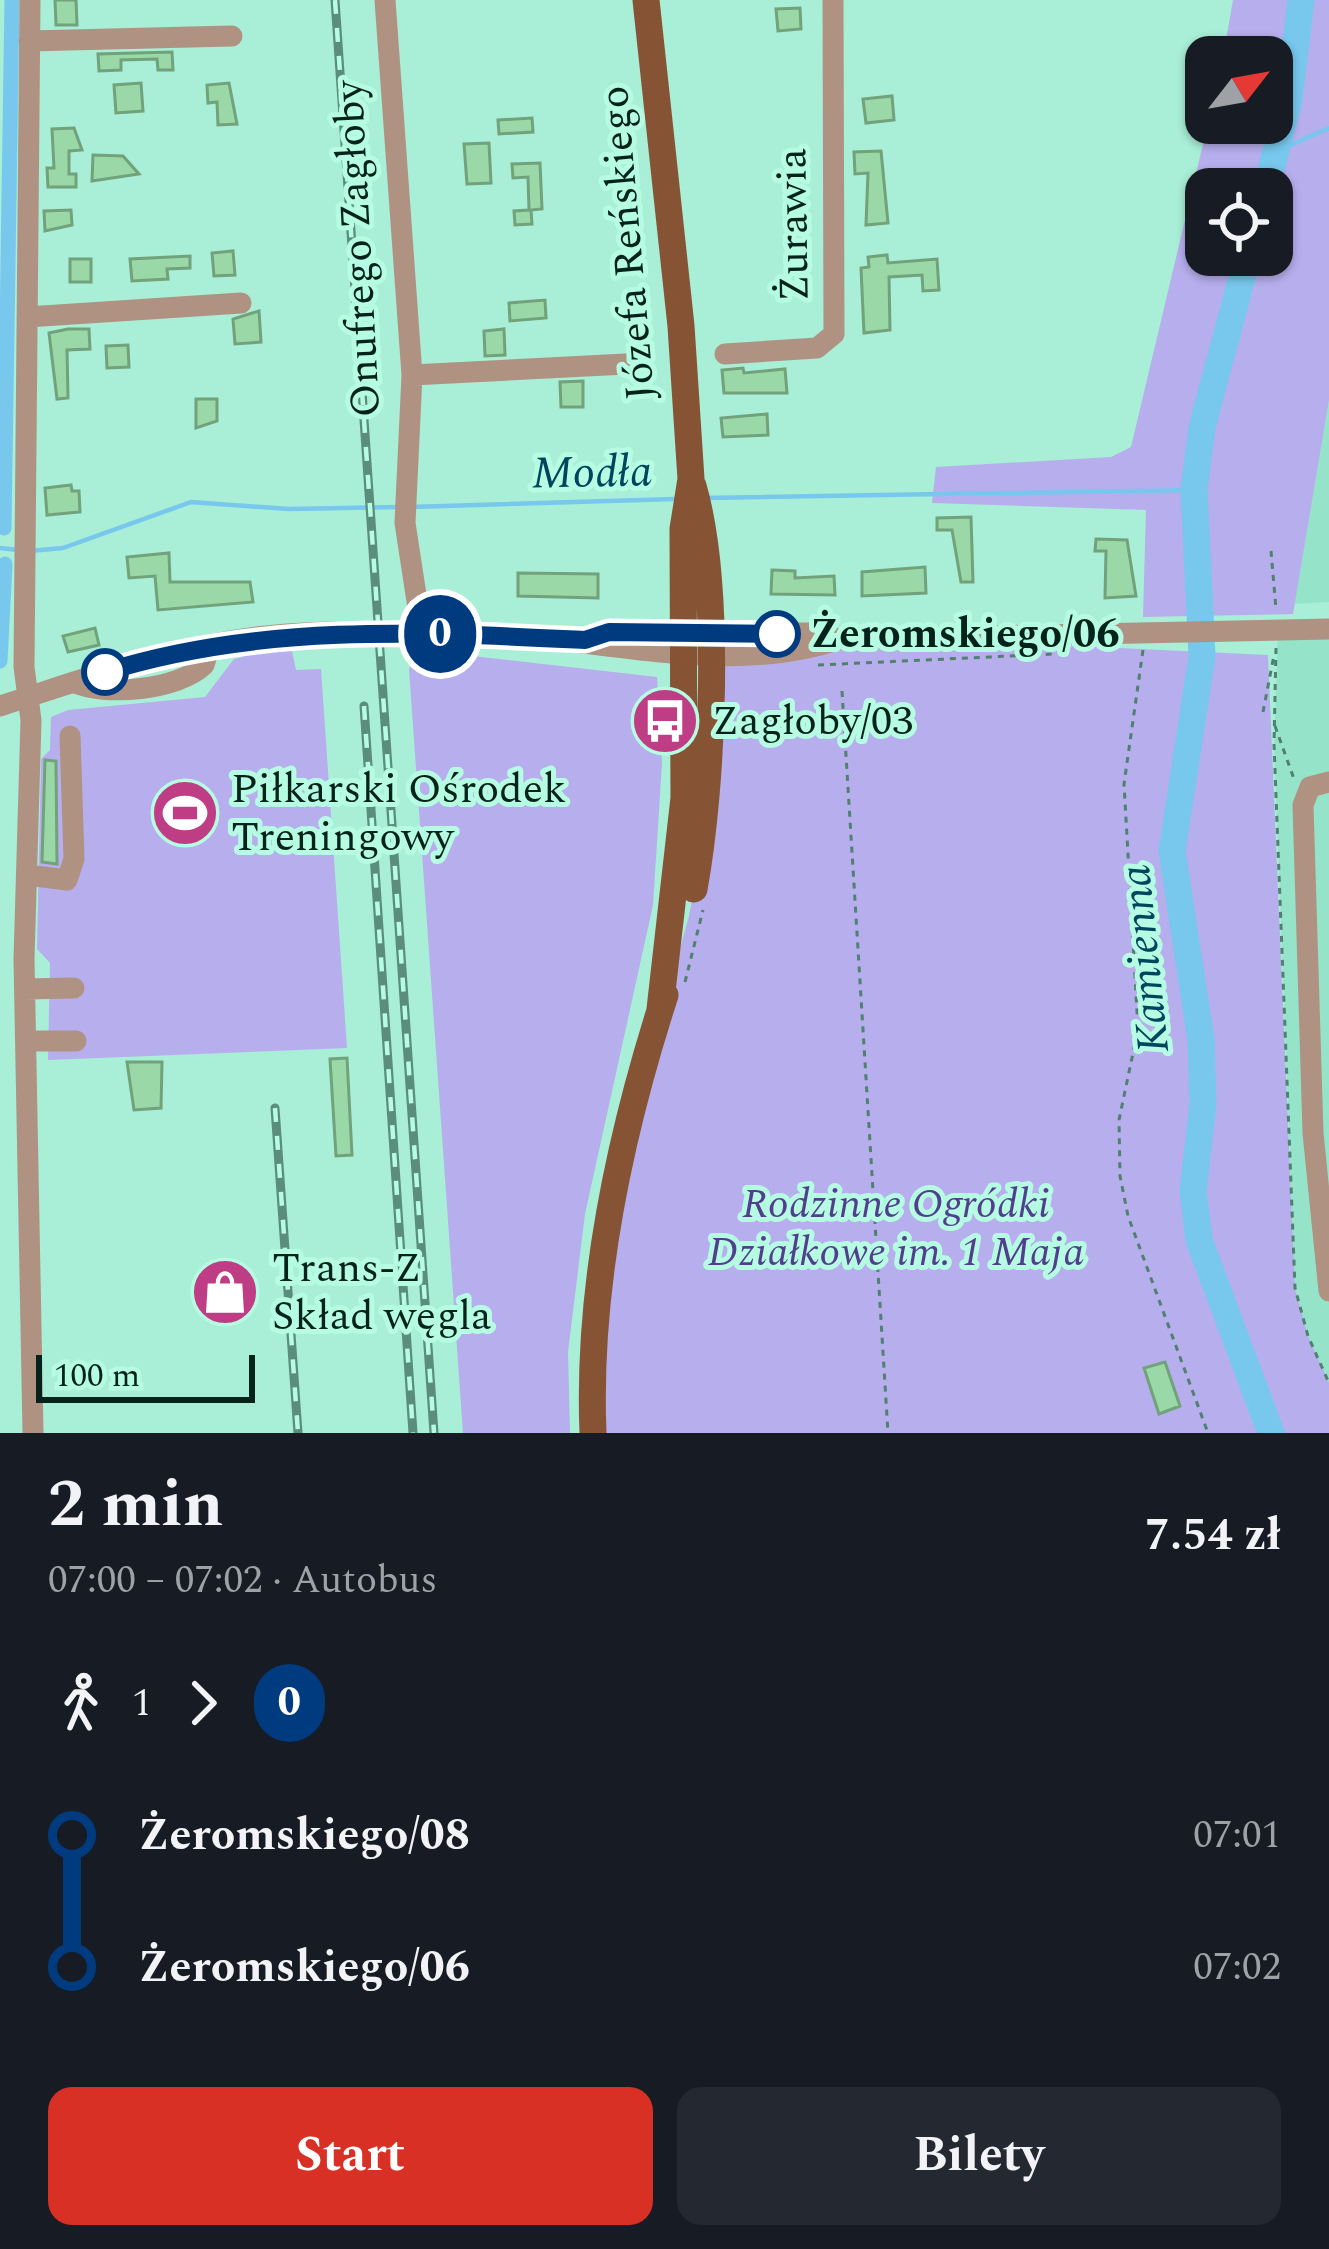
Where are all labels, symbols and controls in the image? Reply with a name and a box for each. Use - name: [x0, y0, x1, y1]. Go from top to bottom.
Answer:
- north arrow: [1185, 36, 1293, 144]
- map controls: [1185, 36, 1293, 276]
- street label: Onufrego Zagłoby: [318, 77, 398, 419]
- street label: Józefa Reńskiego: [583, 83, 673, 403]
- street label: Żurawia: [761, 147, 827, 302]
- button: locate: [1185, 168, 1293, 276]
- water label: Modła: [531, 437, 653, 509]
- line badge: 0: [401, 595, 479, 673]
- text: 0: [428, 602, 452, 665]
- place label: Żeromskiego/06: [810, 603, 1120, 666]
- marker: Żeromskiego/06: [755, 612, 799, 656]
- unlabelled marker: [83, 650, 127, 694]
- bus stop icon: Zagłoby/03: [630, 686, 700, 756]
- place label: Zagłoby/03: [712, 690, 913, 753]
- place label: Piłkarski Ośrodek Treningowy: [231, 758, 567, 869]
- sports icon: Piłkarski Ośrodek Treningowy: [150, 778, 220, 848]
- water label: Kamienna: [1101, 861, 1189, 1057]
- park label: Rodzinne Ogródki Działkowe im. 1 Maja: [708, 1173, 1084, 1284]
- place label: Trans-Z Skład węgla: [272, 1237, 492, 1348]
- shop icon: Trans-Z Skład węgla: [190, 1257, 260, 1327]
- scale bar: [36, 1349, 255, 1402]
- text: 100 m: [54, 1351, 140, 1401]
- text: 2 min: [48, 1455, 224, 1556]
- text: 7.54 zł: [1145, 1501, 1281, 1570]
- text: 07:00 – 07:02 · Autobus: [48, 1551, 437, 1610]
- icon: walk: [48, 1670, 114, 1736]
- icon: forward: [170, 1670, 236, 1736]
- text: 0: [278, 1671, 301, 1734]
- text: 1: [132, 1674, 152, 1733]
- text: Żeromskiego/08: [138, 1801, 470, 1870]
- text: 07:01: [1193, 1806, 1281, 1865]
- text: Żeromskiego/06: [138, 1933, 470, 2002]
- text: 07:02: [1193, 1938, 1281, 1997]
- button: Start: [48, 2087, 653, 2225]
- button: Bilety: [677, 2087, 1281, 2225]

